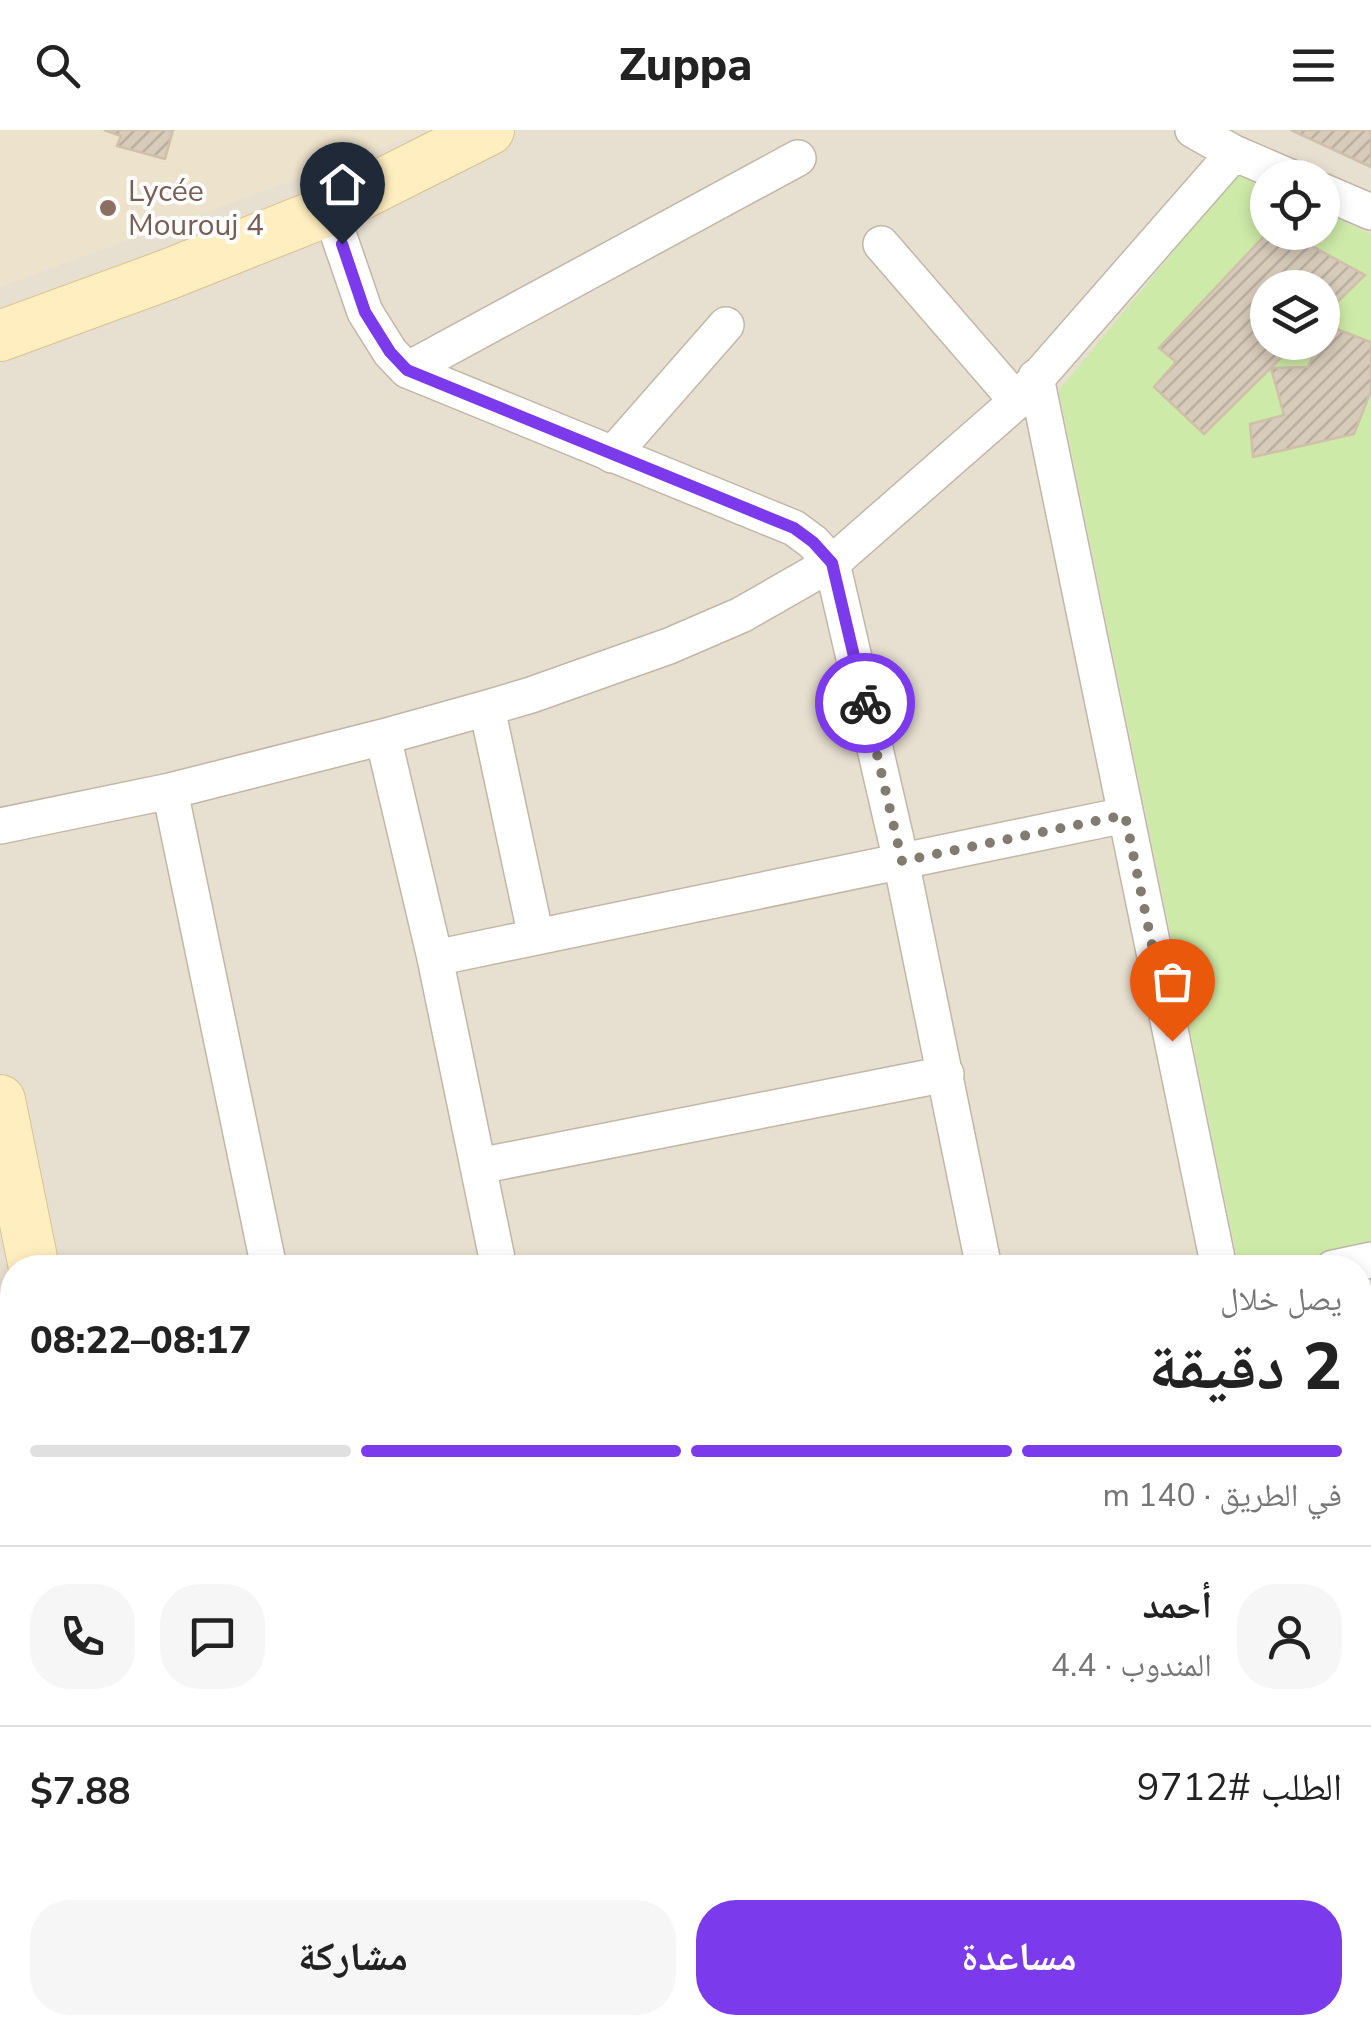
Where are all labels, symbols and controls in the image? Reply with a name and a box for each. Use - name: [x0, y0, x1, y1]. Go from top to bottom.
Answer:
- text: Zuppa: [619, 35, 752, 96]
- icon: search: [30, 38, 85, 93]
- icon: menu: [1286, 38, 1341, 93]
- pin: [300, 142, 385, 245]
- icon: home: [315, 157, 370, 212]
- map controls: [1250, 160, 1340, 360]
- button: locate: [1250, 160, 1340, 250]
- place label: Lycée Mourouj 4: [128, 171, 264, 246]
- marker: Lycée Mourouj 4: [97, 197, 119, 219]
- button: layers: [1250, 270, 1340, 360]
- courier: [815, 653, 915, 753]
- icon: bike: [838, 676, 893, 731]
- pin: [1130, 939, 1215, 1042]
- icon: bag: [1145, 954, 1200, 1009]
- text: يصل خلال: [1220, 1278, 1342, 1321]
- text: 08:17–08:22: [30, 1315, 251, 1366]
- text: 2 دقيقة: [1148, 1323, 1342, 1412]
- text: في الطريق · 140 m: [1102, 1474, 1342, 1517]
- text: أحمد: [1142, 1580, 1212, 1631]
- button: phone: [30, 1584, 135, 1689]
- button: chat: [160, 1584, 265, 1689]
- button: person: [1237, 1584, 1342, 1689]
- text: المندوب · 4.4: [1051, 1644, 1212, 1687]
- text: الطلب #9712: [1137, 1762, 1342, 1813]
- text: $7.88: [30, 1766, 131, 1817]
- button: مشاركة: [30, 1900, 676, 2015]
- button: مساعدة: [696, 1900, 1342, 2015]

